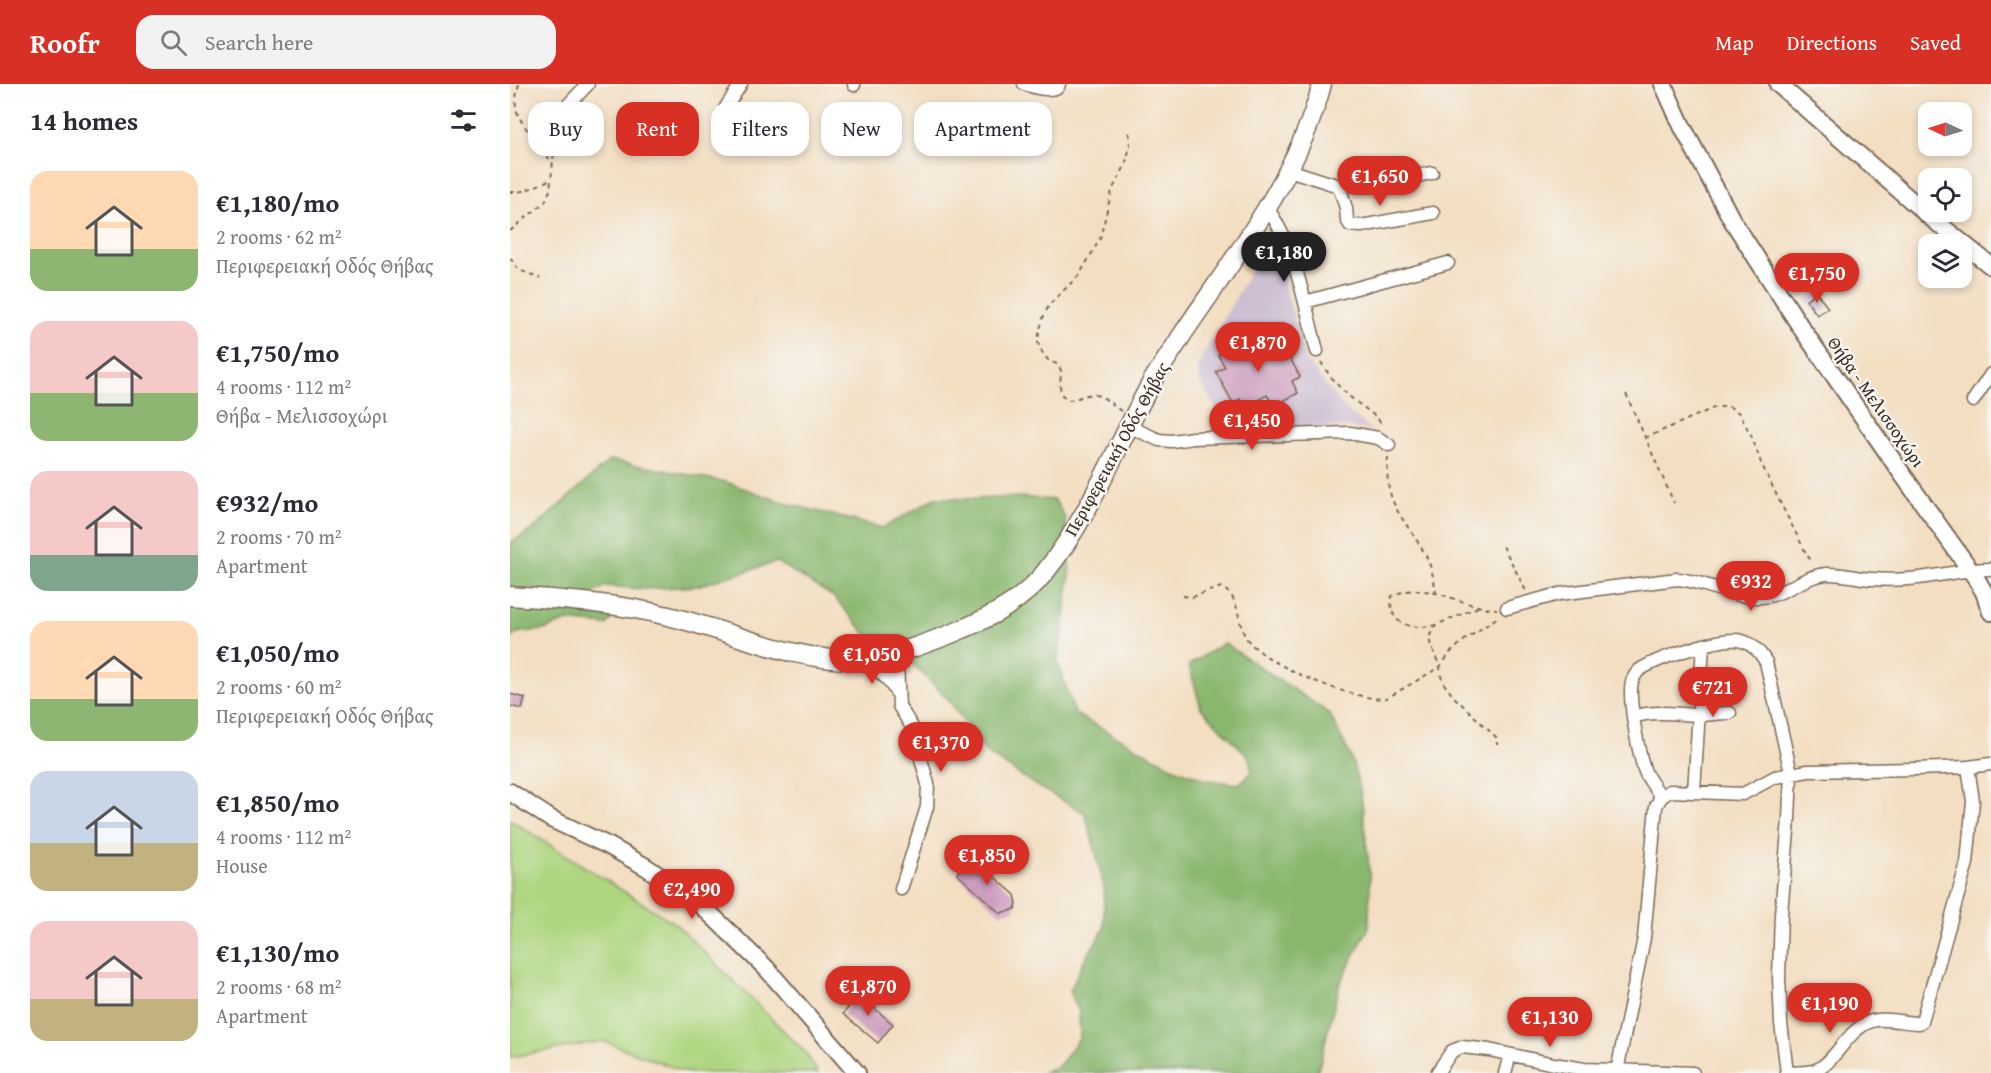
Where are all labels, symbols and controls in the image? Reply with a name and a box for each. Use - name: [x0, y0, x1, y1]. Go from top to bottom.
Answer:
- search box: [136, 15, 556, 69]
- text: Roofr: [30, 22, 100, 63]
- icon: search: [157, 26, 190, 59]
- text: Search here: [205, 26, 313, 58]
- text: Map: [1715, 27, 1754, 58]
- text: Directions: [1787, 27, 1877, 58]
- text: Saved: [1910, 27, 1961, 58]
- text: 14 homes: [30, 101, 138, 140]
- chip: Buy: [528, 102, 604, 156]
- chip: Rent: [616, 102, 699, 156]
- chip: Filters: [711, 102, 809, 156]
- chip: New: [821, 102, 902, 156]
- chip: Apartment: [914, 102, 1052, 156]
- north arrow: [1918, 102, 1972, 156]
- map controls: [1918, 102, 1972, 288]
- icon: filters: [447, 104, 480, 137]
- pin: €1,650: [1331, 156, 1429, 207]
- text: €1,650: [1351, 161, 1409, 190]
- button: locate: [1918, 168, 1972, 222]
- text: €1,180/mo: [216, 183, 339, 222]
- icon: home: [78, 195, 150, 267]
- text: 2 rooms · 62 m²: [216, 222, 342, 251]
- pin: €1,180: [1235, 232, 1333, 283]
- button: layers: [1918, 234, 1972, 288]
- text: €1,180: [1255, 237, 1313, 266]
- text: Περιφερειακή Οδός Θήβας: [216, 251, 433, 280]
- pin: €1,750: [1768, 253, 1866, 304]
- text: €1,750: [1788, 258, 1846, 287]
- pin: €1,870: [1209, 322, 1307, 373]
- text: €1,870: [1229, 327, 1287, 356]
- street label: Θήβα - Μελισσοχώρι: [1821, 331, 1932, 473]
- text: €1,750/mo: [216, 333, 339, 372]
- icon: home: [78, 345, 150, 417]
- street label: Περιφερειακή Οδός Θήβας: [1057, 356, 1176, 541]
- text: 4 rooms · 112 m²: [216, 372, 351, 401]
- pin: €1,450: [1203, 400, 1301, 451]
- text: Θήβα - Μελισσοχώρι: [216, 401, 388, 430]
- text: €1,450: [1223, 405, 1281, 434]
- text: €932/mo: [216, 483, 318, 522]
- icon: home: [78, 495, 150, 567]
- text: 2 rooms · 70 m²: [216, 522, 342, 551]
- text: Apartment: [216, 551, 308, 580]
- pin: €932: [1715, 561, 1787, 612]
- text: €932: [1730, 566, 1772, 595]
- text: €1,050/mo: [216, 633, 339, 672]
- pin: €1,050: [823, 634, 921, 685]
- text: €1,050: [843, 639, 901, 668]
- icon: home: [78, 645, 150, 717]
- pin: €721: [1677, 667, 1749, 718]
- text: 2 rooms · 60 m²: [216, 672, 342, 701]
- text: €721: [1692, 672, 1734, 701]
- text: Περιφερειακή Οδός Θήβας: [216, 701, 433, 730]
- pin: €1,370: [892, 722, 990, 773]
- text: €1,370: [912, 727, 970, 756]
- text: €1,850/mo: [216, 783, 339, 822]
- icon: home: [78, 795, 150, 867]
- text: 4 rooms · 112 m²: [216, 822, 351, 851]
- pin: €1,850: [938, 835, 1036, 886]
- text: €1,850: [958, 840, 1016, 869]
- text: House: [216, 851, 268, 880]
- pin: €2,490: [643, 869, 741, 920]
- text: €2,490: [663, 874, 721, 903]
- text: €1,130/mo: [216, 933, 339, 972]
- icon: home: [78, 945, 150, 1017]
- pin: €1,870: [819, 966, 917, 1017]
- text: €1,870: [839, 971, 897, 1000]
- text: 2 rooms · 68 m²: [216, 972, 342, 1001]
- pin: €1,190: [1781, 983, 1879, 1034]
- text: €1,190: [1801, 988, 1859, 1017]
- pin: €1,130: [1501, 997, 1599, 1048]
- text: Apartment: [216, 1001, 308, 1030]
- text: €1,130: [1521, 1002, 1579, 1031]

